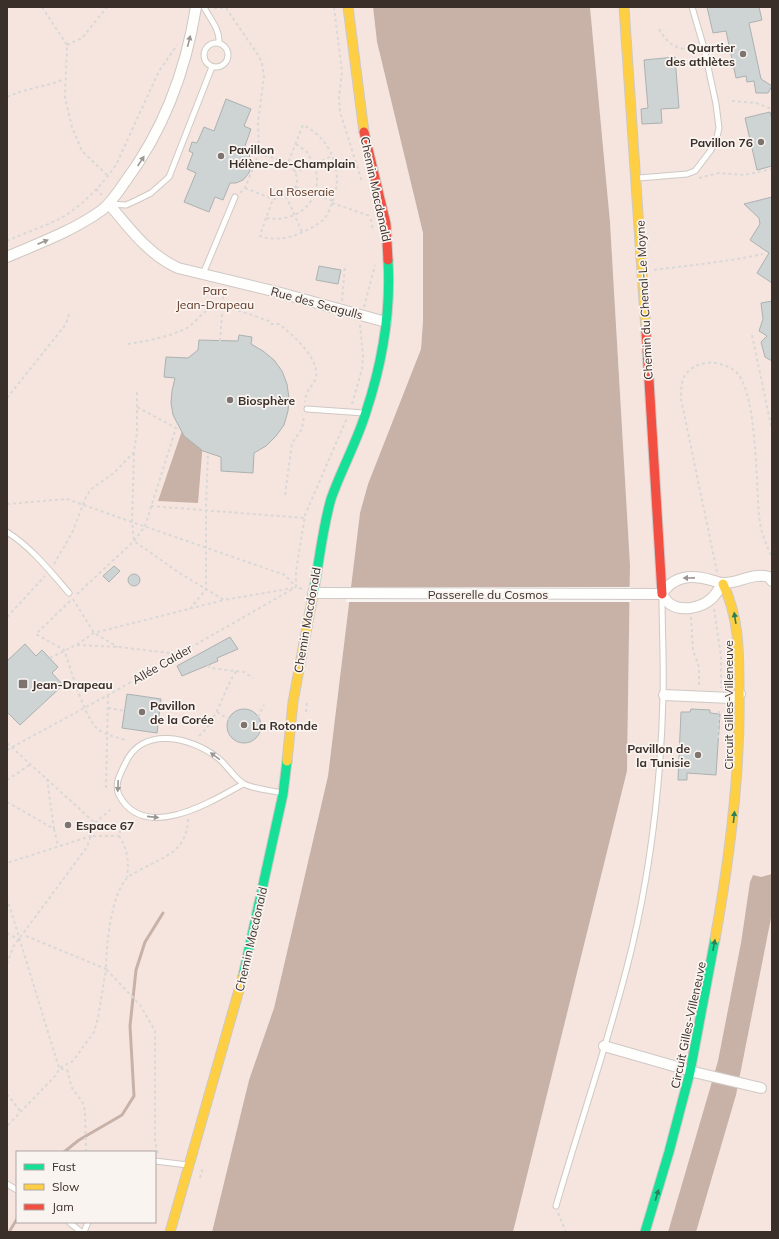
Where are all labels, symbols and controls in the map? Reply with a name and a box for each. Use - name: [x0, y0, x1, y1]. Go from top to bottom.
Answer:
- one-way arrow: [187, 35, 193, 47]
- place label: Quartier des athlètes: [666, 40, 735, 69]
- marker: Quartier des athlètes: [738, 49, 748, 59]
- street label: Chemin Macdonald: [358, 135, 394, 243]
- place label: Pavillon 76: [690, 135, 753, 150]
- marker: Pavillon 76: [756, 137, 766, 147]
- place label: Pavillon Hélène-de-Champlain: [229, 142, 355, 171]
- marker: Pavillon Hélène-de-Champlain: [216, 151, 226, 161]
- one-way arrow: [137, 155, 144, 167]
- park label: La Roseraie: [269, 184, 335, 199]
- street label: Chemin du Chenal-Le Moyne: [632, 220, 656, 380]
- one-way arrow: [37, 239, 48, 245]
- park label: Parc Jean-Drapeau: [176, 283, 254, 312]
- street label: Rue des Seagulls: [269, 283, 365, 323]
- place label: Biosphère: [238, 393, 295, 408]
- marker: Biosphère: [225, 395, 235, 405]
- street label: Chemin Macdonald: [290, 566, 324, 674]
- one-way arrow: [682, 575, 695, 581]
- street label: Passerelle du Cosmos: [428, 587, 548, 602]
- one-way arrow: [732, 612, 738, 624]
- street label: Allée Calder: [129, 640, 195, 687]
- street label: Circuit Gilles-Villeneuve: [721, 640, 736, 770]
- place label: Jean-Drapeau: [32, 677, 113, 692]
- marker: Jean-Drapeau: [17, 678, 29, 690]
- place label: Pavillon de la Corée: [150, 698, 214, 727]
- marker: Pavillon de la Corée: [137, 707, 147, 717]
- place label: La Rotonde: [252, 718, 318, 733]
- marker: La Rotonde: [239, 720, 249, 730]
- place label: Pavillon de la Tunisie: [627, 741, 690, 770]
- marker: Pavillon de la Tunisie: [693, 750, 703, 760]
- one-way arrow: [210, 752, 221, 760]
- one-way arrow: [115, 780, 121, 793]
- one-way arrow: [731, 811, 738, 823]
- one-way arrow: [147, 814, 159, 821]
- place label: Espace 67: [76, 818, 134, 833]
- marker: Espace 67: [63, 820, 73, 830]
- street label: Chemin Macdonald: [232, 885, 270, 993]
- one-way arrow: [711, 939, 717, 952]
- street label: Circuit Gilles-Villeneuve: [667, 960, 709, 1090]
- legend: [16, 1151, 156, 1223]
- text: Fast: [52, 1159, 76, 1174]
- text: Slow: [52, 1179, 80, 1194]
- one-way arrow: [654, 1189, 660, 1201]
- text: Jam: [52, 1199, 74, 1214]

